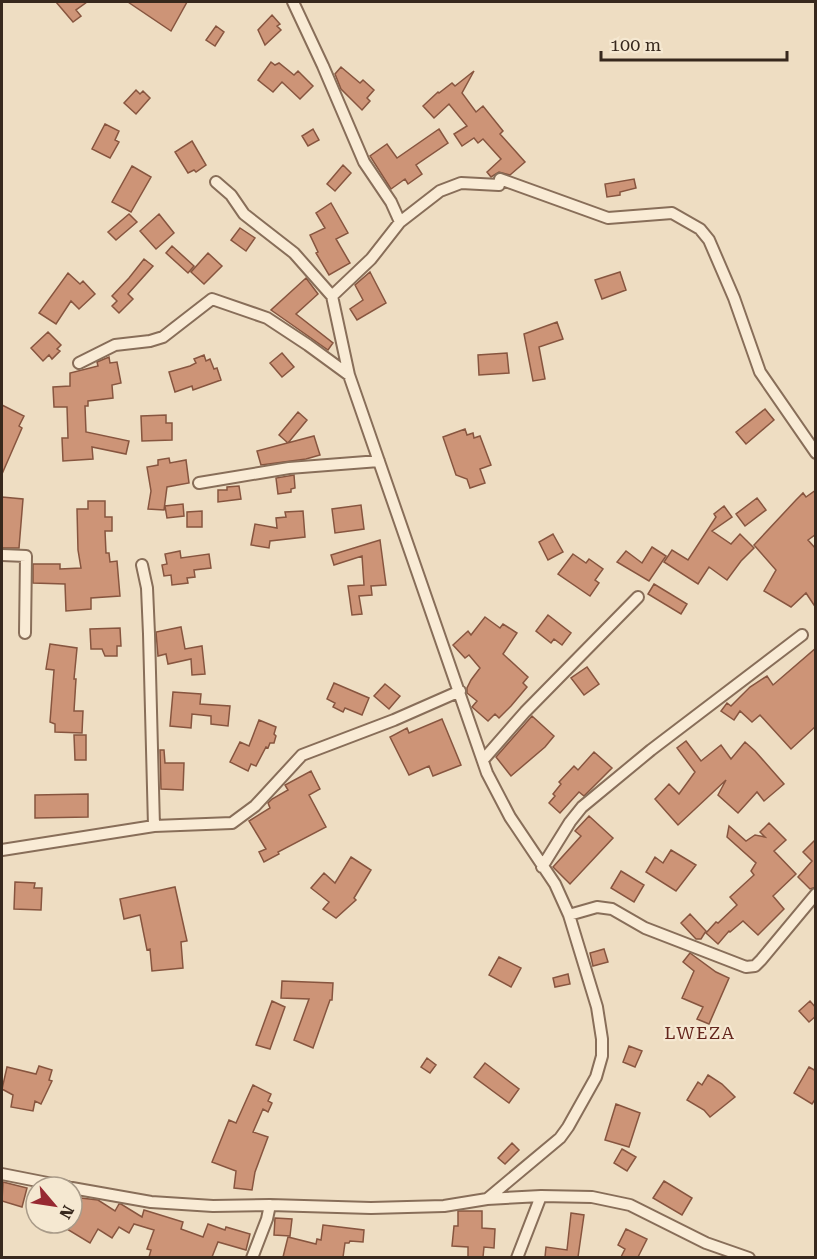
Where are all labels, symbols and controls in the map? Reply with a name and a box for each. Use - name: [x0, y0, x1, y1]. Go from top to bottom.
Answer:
- scale bar: [601, 24, 787, 62]
- text: 100 m: [610, 34, 661, 55]
- district label: LWEZA: [664, 1022, 736, 1043]
- north arrow: [24, 1175, 84, 1235]
- text: N: [55, 1202, 78, 1222]

